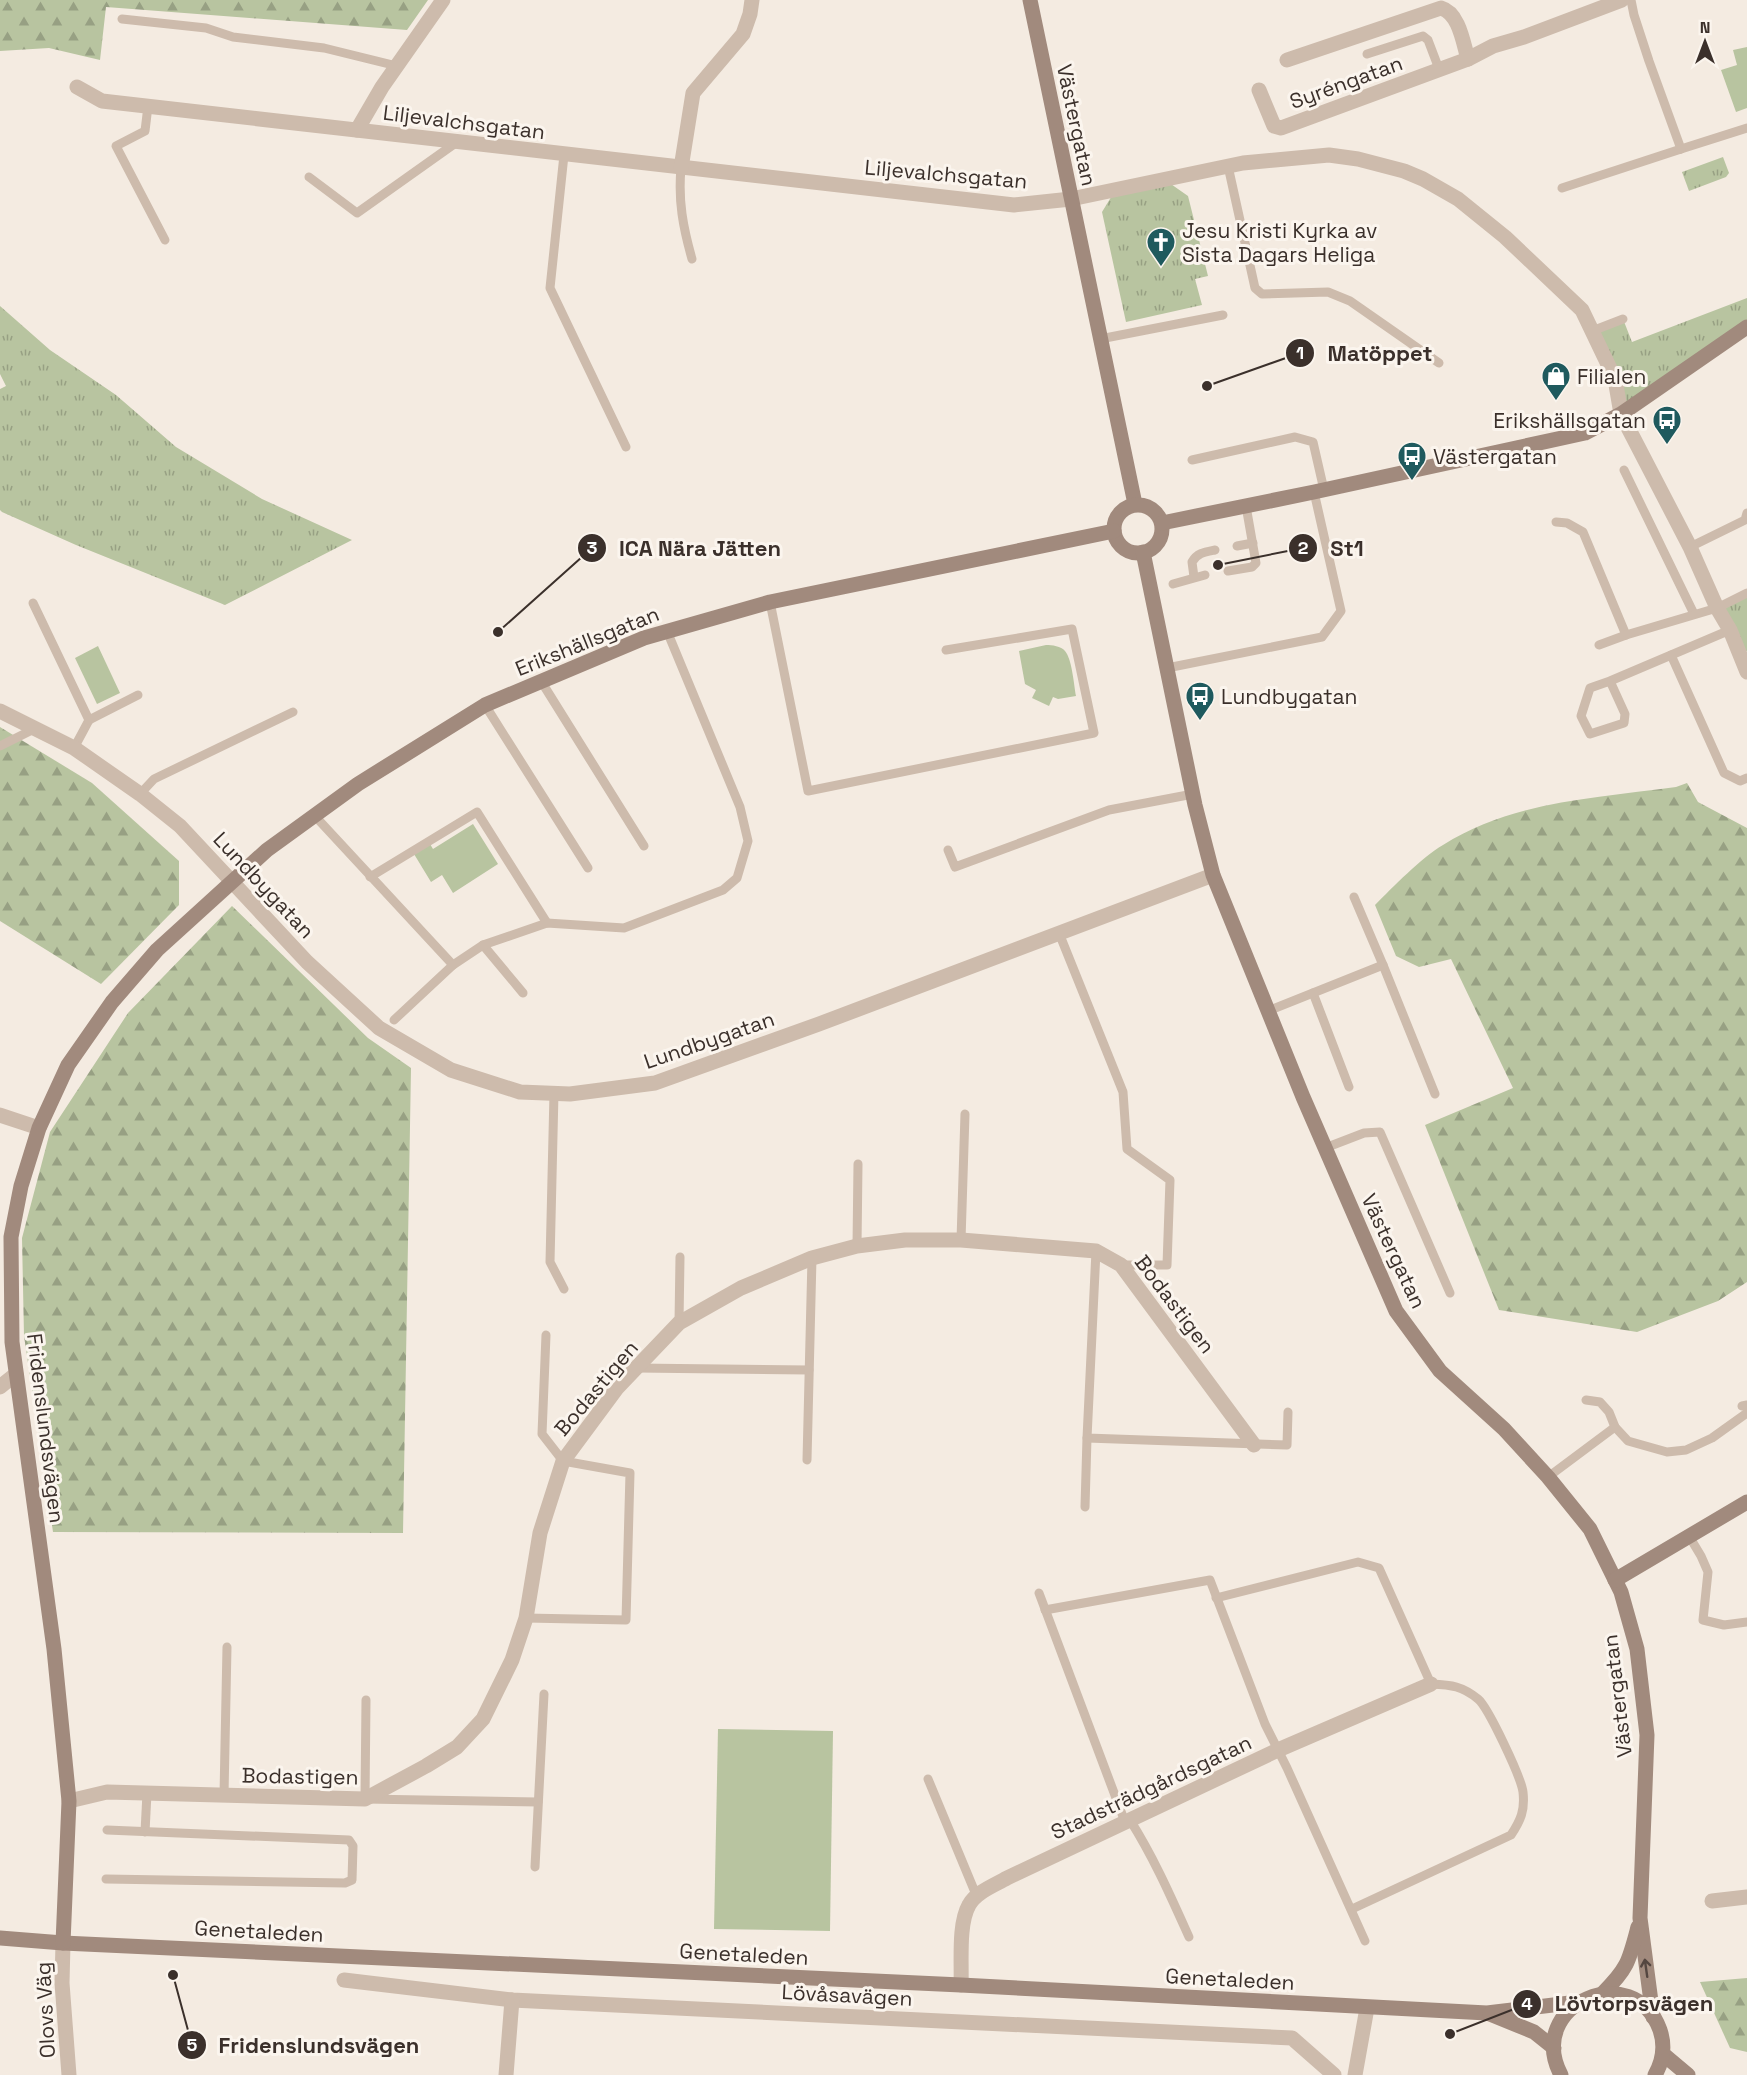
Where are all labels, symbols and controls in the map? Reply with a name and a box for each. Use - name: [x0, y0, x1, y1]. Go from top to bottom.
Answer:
- north arrow: [1675, 12, 1735, 72]
- text: N: [1700, 17, 1710, 38]
- street label: Syréngatan: [1286, 49, 1406, 115]
- street label: Västergatan: [1051, 62, 1103, 188]
- street label: Liljevalchsgatan: [381, 99, 547, 145]
- street label: Liljevalchsgatan: [864, 153, 1028, 195]
- place label: Jesu Kristi Kyrka av Sista Dagars Heliga: [1182, 217, 1377, 268]
- church icon: Jesu Kristi Kyrka av Sista Dagars Heliga: [1145, 226, 1177, 268]
- callout: Matöppet: [1285, 333, 1444, 373]
- text: Matöppet: [1328, 339, 1432, 367]
- text: 1: [1296, 341, 1304, 364]
- shop icon: Filialen: [1540, 360, 1572, 402]
- place label: Filialen: [1577, 363, 1646, 390]
- bus stop icon: Erikshällsgatan: [1651, 404, 1683, 446]
- place label: Erikshällsgatan: [1493, 407, 1646, 434]
- bus stop icon: Västergatan: [1396, 440, 1428, 482]
- place label: Västergatan: [1433, 443, 1557, 470]
- callout: ICA Nära Jätten: [577, 528, 793, 568]
- callout: St1: [1288, 528, 1375, 568]
- text: ICA Nära Jätten: [619, 534, 781, 562]
- text: St1: [1330, 534, 1364, 562]
- text: 3: [587, 536, 598, 559]
- text: 2: [1298, 536, 1309, 559]
- street label: Erikshällsgatan: [511, 600, 663, 682]
- bus stop icon: Lundbygatan: [1184, 680, 1216, 722]
- place label: Lundbygatan: [1221, 683, 1357, 710]
- street label: Lundbygatan: [208, 826, 320, 944]
- street label: Lundbygatan: [640, 1005, 778, 1075]
- street label: Västergatan: [1356, 1189, 1432, 1313]
- street label: Bodastigen: [1129, 1249, 1221, 1359]
- street label: Fridenslundsvägen: [21, 1332, 71, 1524]
- street label: Bodastigen: [548, 1335, 644, 1441]
- street label: Västergatan: [1596, 1633, 1638, 1759]
- street label: Stadsträdgårdsgatan: [1046, 1729, 1256, 1845]
- street label: Bodastigen: [241, 1761, 359, 1791]
- street label: Genetaleden: [194, 1914, 324, 1948]
- street label: Genetaleden: [679, 1937, 809, 1971]
- one-way arrow: [1641, 1958, 1652, 1978]
- street label: Olovs Väg: [29, 1961, 61, 2059]
- street label: Genetaleden: [1165, 1962, 1295, 1996]
- street label: Lövåsavägen: [781, 1978, 913, 2012]
- callout: Lövtorpsvägen: [1512, 1984, 1725, 2024]
- text: Lövtorpsvägen: [1555, 1989, 1713, 2017]
- text: 4: [1521, 1992, 1533, 2015]
- callout: Fridenslundsvägen: [177, 2025, 432, 2065]
- text: Fridenslundsvägen: [219, 2031, 419, 2059]
- text: 5: [187, 2033, 198, 2056]

